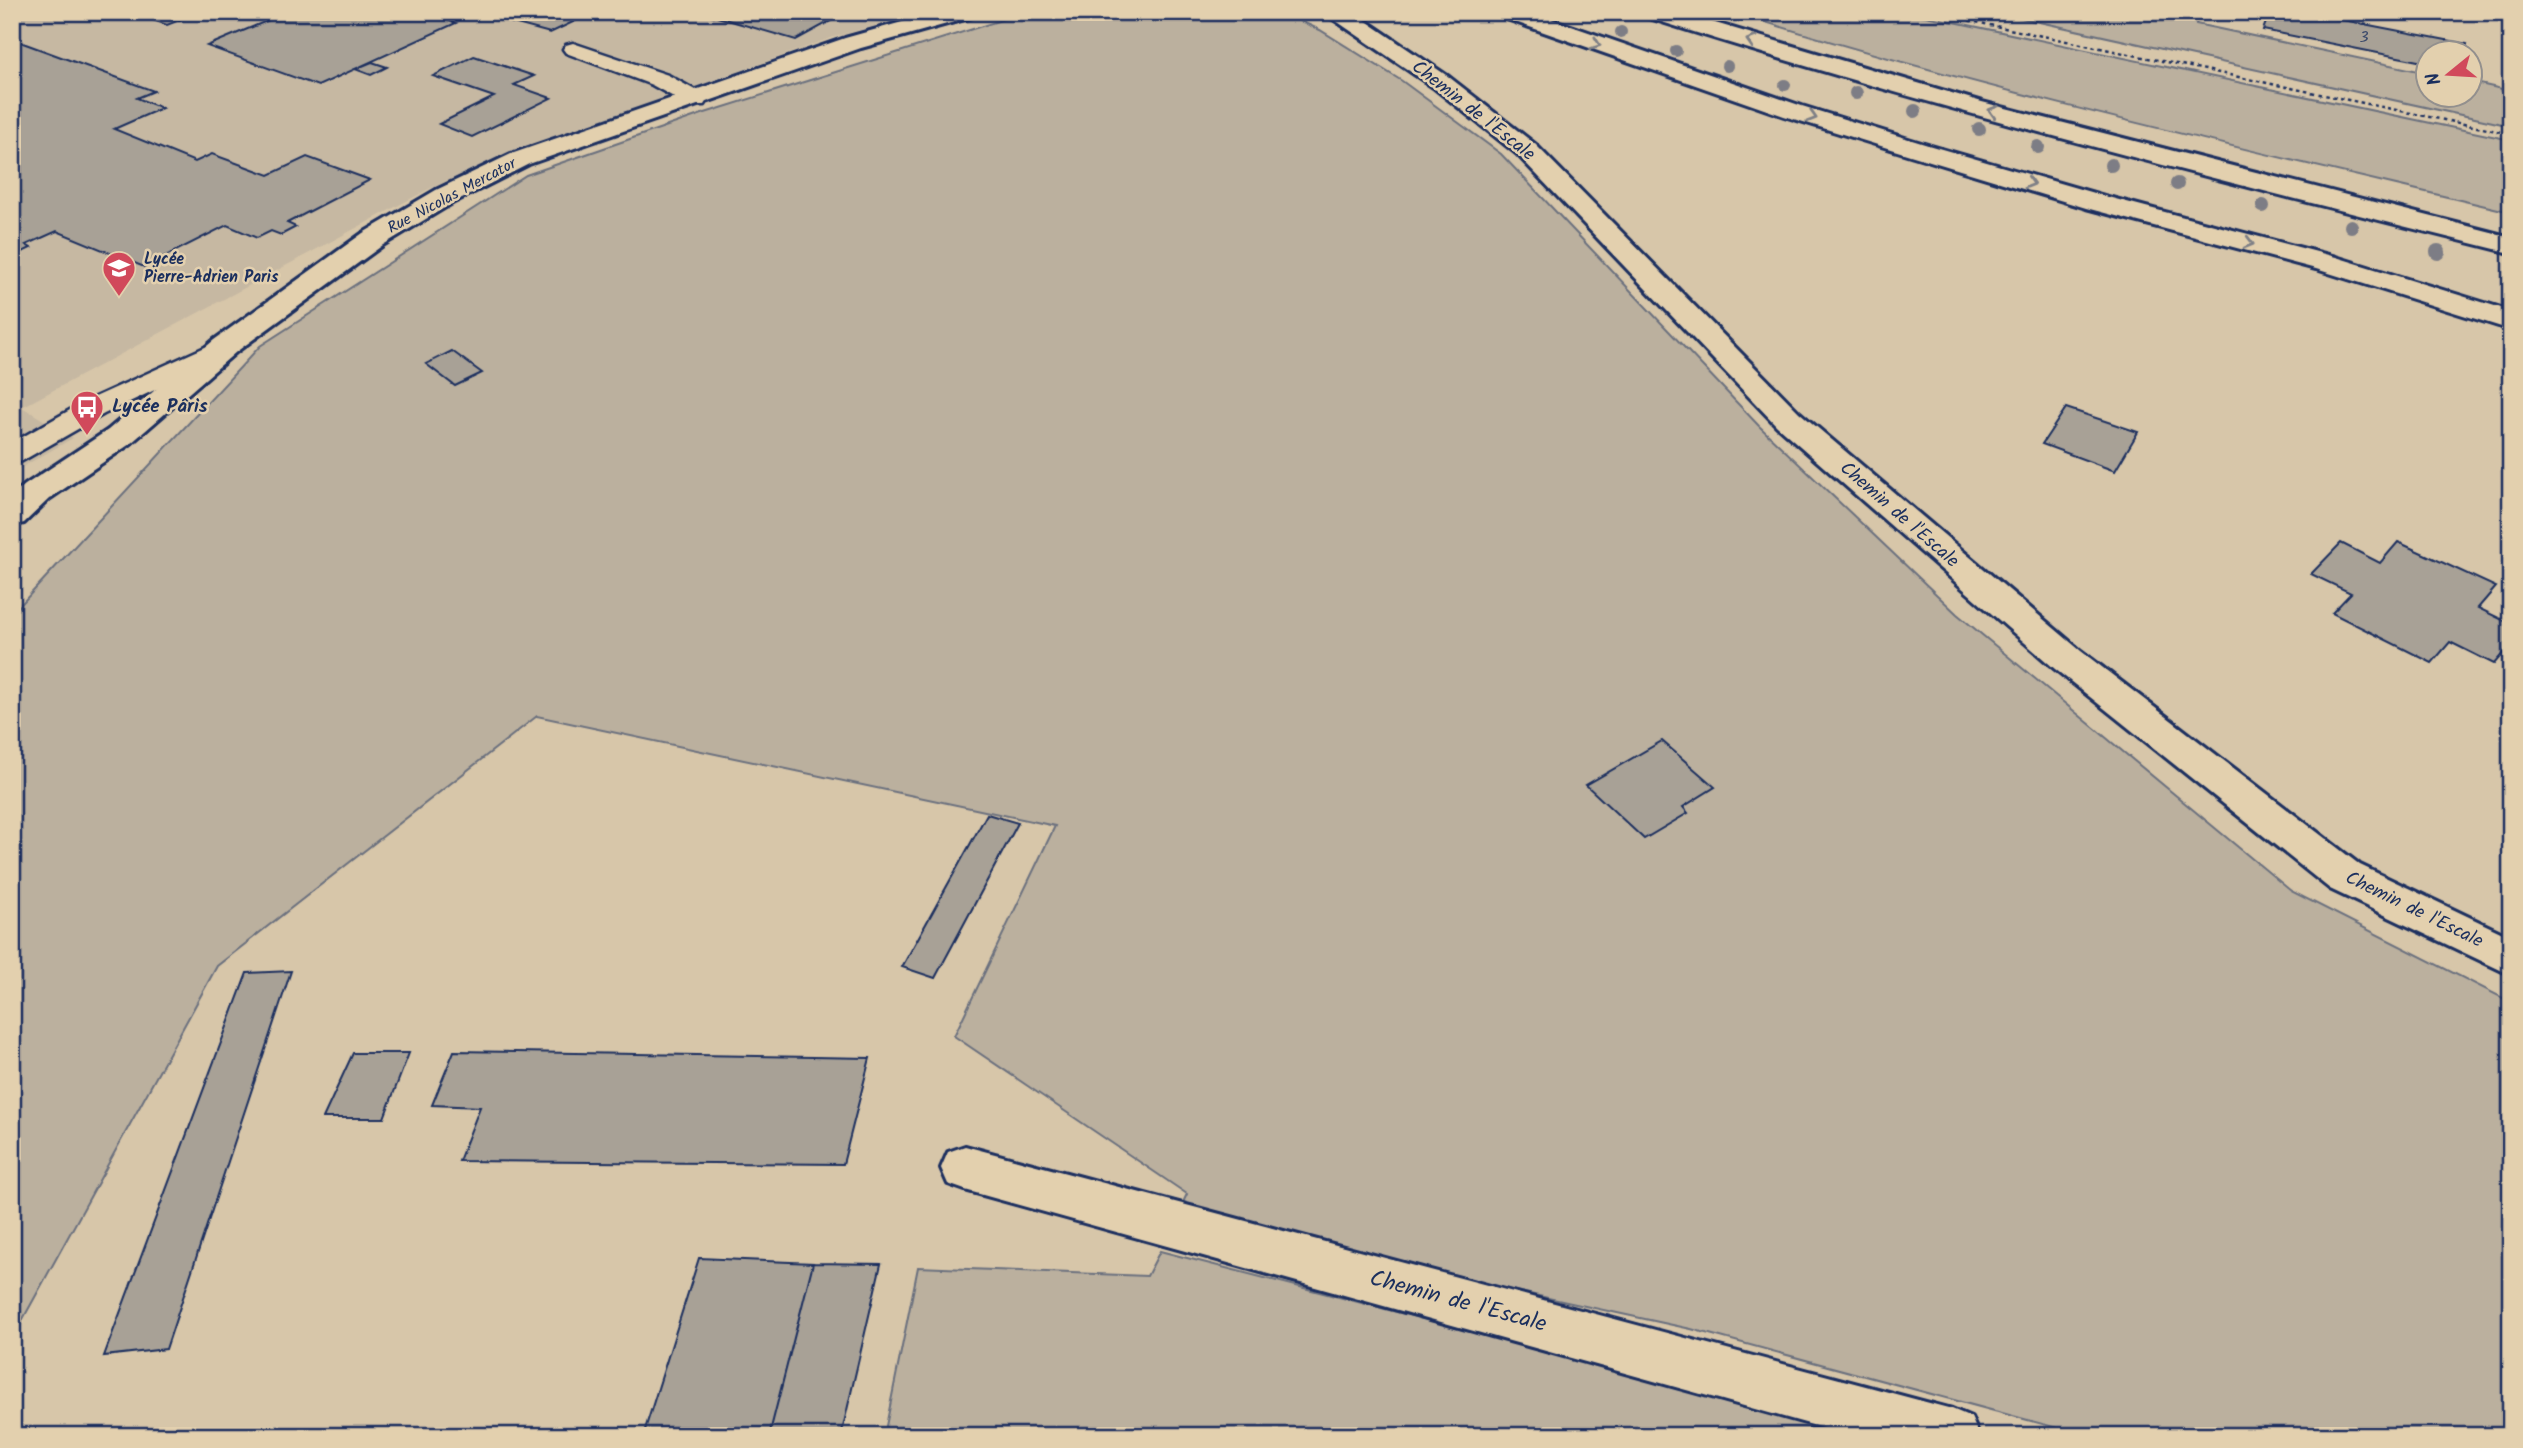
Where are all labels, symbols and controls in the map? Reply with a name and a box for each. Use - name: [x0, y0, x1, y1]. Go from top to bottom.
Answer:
- house number: 3: [2359, 25, 2369, 50]
- one-way arrow: [1745, 35, 1757, 50]
- one-way arrow: [1590, 36, 1602, 50]
- north arrow: [2414, 38, 2484, 108]
- street label: Chemin de l'Escale: [1405, 53, 1542, 169]
- text: N: [2419, 68, 2451, 89]
- one-way arrow: [1987, 104, 1999, 119]
- one-way arrow: [1805, 109, 1818, 123]
- street label: Rue Nicolas Mercator: [383, 151, 522, 241]
- one-way arrow: [2024, 174, 2036, 189]
- one-way arrow: [2243, 235, 2255, 249]
- place label: Lycée Pierre-Adrien Paris: [144, 247, 279, 290]
- school or university icon: Lycée Pierre-Adrien Paris: [100, 249, 138, 298]
- bus stop icon: Lycée Pâris: [68, 388, 106, 437]
- place label: Lycée Pâris: [112, 392, 208, 422]
- street label: Chemin de l'Escale: [1832, 454, 1966, 576]
- street label: Chemin de l'Escale: [2340, 864, 2489, 957]
- street label: Chemin de l'Escale: [1365, 1261, 1551, 1343]

